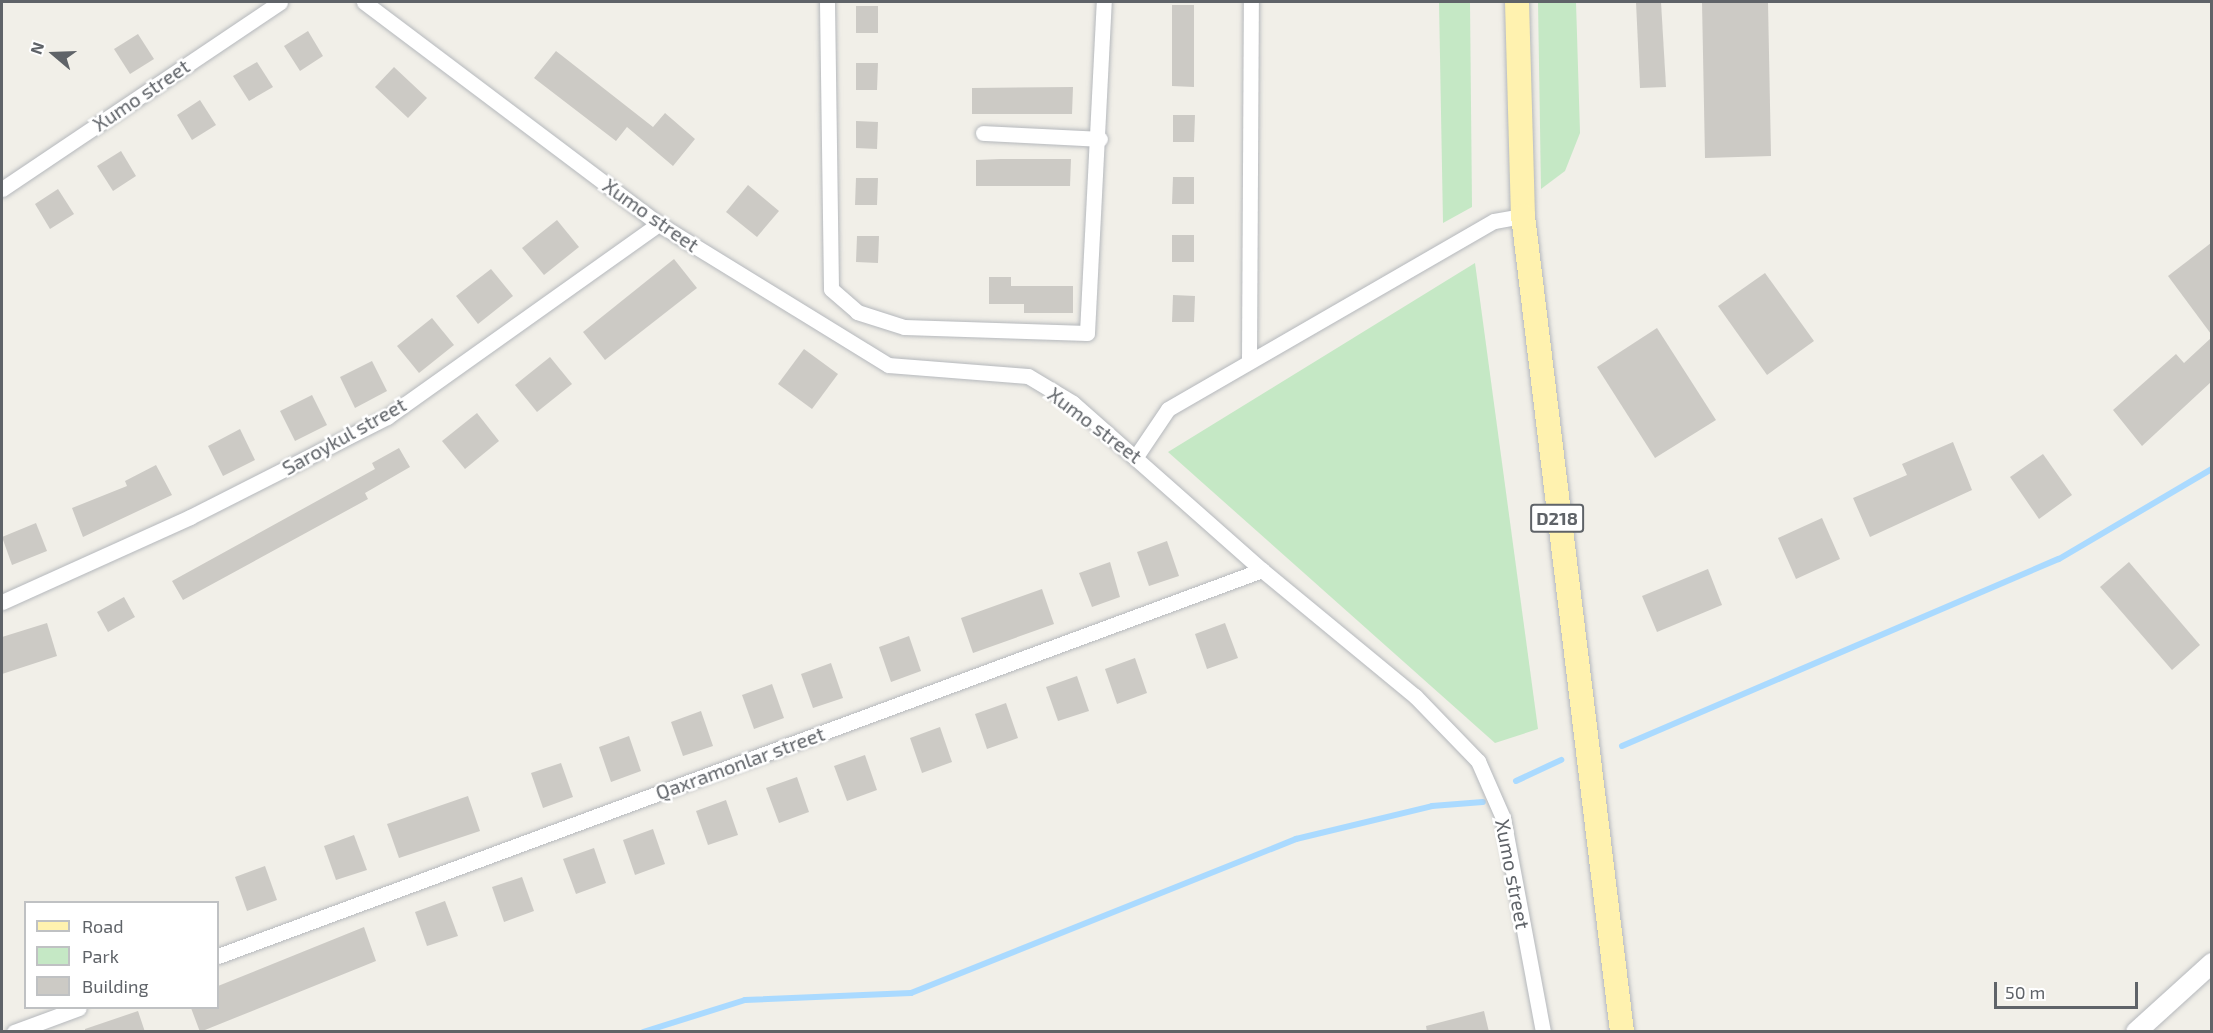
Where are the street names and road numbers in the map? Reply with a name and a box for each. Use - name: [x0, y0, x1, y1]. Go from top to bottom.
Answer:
- street label: Xumo street: [88, 54, 194, 136]
- street label: Xumo street: [598, 173, 704, 257]
- street label: Xumo street: [1043, 382, 1147, 468]
- street label: Saroykul street: [278, 392, 410, 480]
- road number: D218: [1530, 503, 1584, 533]
- street label: Qaxramonlar street: [652, 721, 828, 805]
- street label: Xumo street: [1491, 817, 1535, 931]

